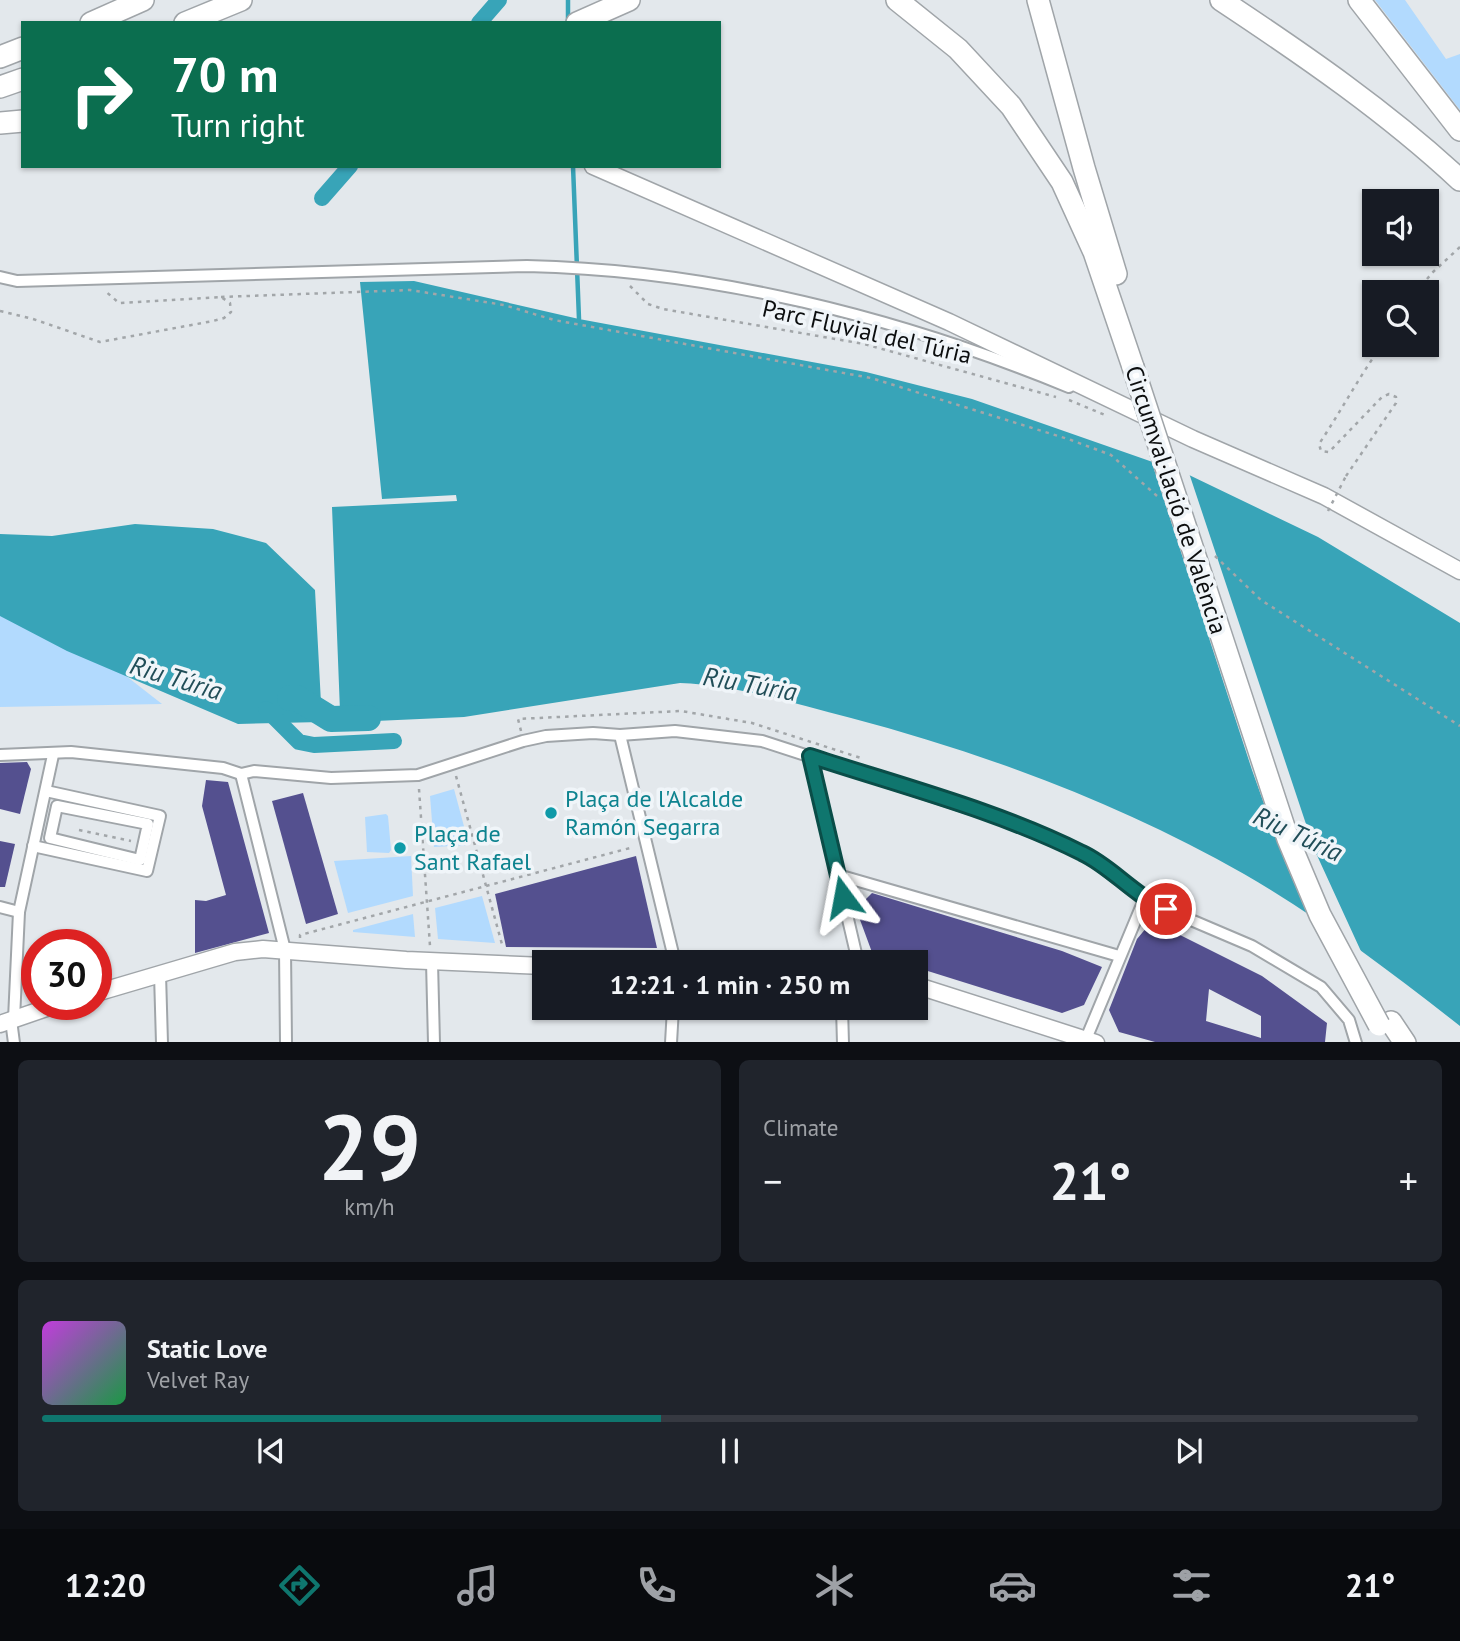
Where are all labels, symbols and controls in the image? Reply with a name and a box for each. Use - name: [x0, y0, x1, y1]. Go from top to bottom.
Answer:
- text: 70 m: [171, 42, 278, 106]
- icon: right: [56, 49, 147, 140]
- text: Turn right: [171, 104, 305, 146]
- map controls: [1362, 189, 1439, 357]
- button: sound: [1362, 189, 1439, 266]
- button: search: [1362, 280, 1439, 357]
- street label: Parc Fluvial del Túria: [760, 292, 975, 371]
- street label: Circumval·lació de València: [1118, 362, 1235, 638]
- water label: Riu Túria: [126, 648, 227, 707]
- water label: Riu Túria: [701, 659, 800, 708]
- place label: Plaça de l'Alcalde Ramón Segarra: [565, 783, 743, 842]
- water label: Riu Túria: [1248, 799, 1348, 869]
- marker: Plaça de l'Alcalde Ramón Segarra: [543, 805, 559, 821]
- place label: Plaça de Sant Rafael: [414, 818, 531, 877]
- marker: Plaça de Sant Rafael: [392, 840, 408, 856]
- position arrow: [806, 860, 880, 934]
- pin: [1136, 879, 1196, 939]
- icon: arrive: [1147, 890, 1185, 928]
- speed limit sign: 30: [21, 929, 112, 1020]
- text: 12:21 · 1 min · 250 m: [610, 968, 850, 1001]
- text: 29: [318, 1087, 421, 1205]
- text: Climate: [763, 1113, 838, 1142]
- text: 21°: [1050, 1147, 1131, 1214]
- text: −: [763, 1156, 782, 1205]
- text: +: [1399, 1156, 1418, 1205]
- text: km/h: [344, 1192, 395, 1221]
- text: Static Love: [147, 1332, 268, 1365]
- text: Velvet Ray: [147, 1365, 249, 1394]
- icon: previous: [252, 1432, 290, 1470]
- icon: pause: [711, 1432, 749, 1470]
- icon: next: [1170, 1432, 1208, 1470]
- icon: directions: [275, 1561, 324, 1610]
- icon: music: [453, 1561, 502, 1610]
- icon: phone: [632, 1561, 681, 1610]
- icon: climate: [810, 1561, 859, 1610]
- icon: car: [988, 1561, 1037, 1610]
- icon: filters: [1167, 1561, 1216, 1610]
- text: 12:20: [65, 1564, 146, 1606]
- text: 21°: [1345, 1564, 1395, 1606]

